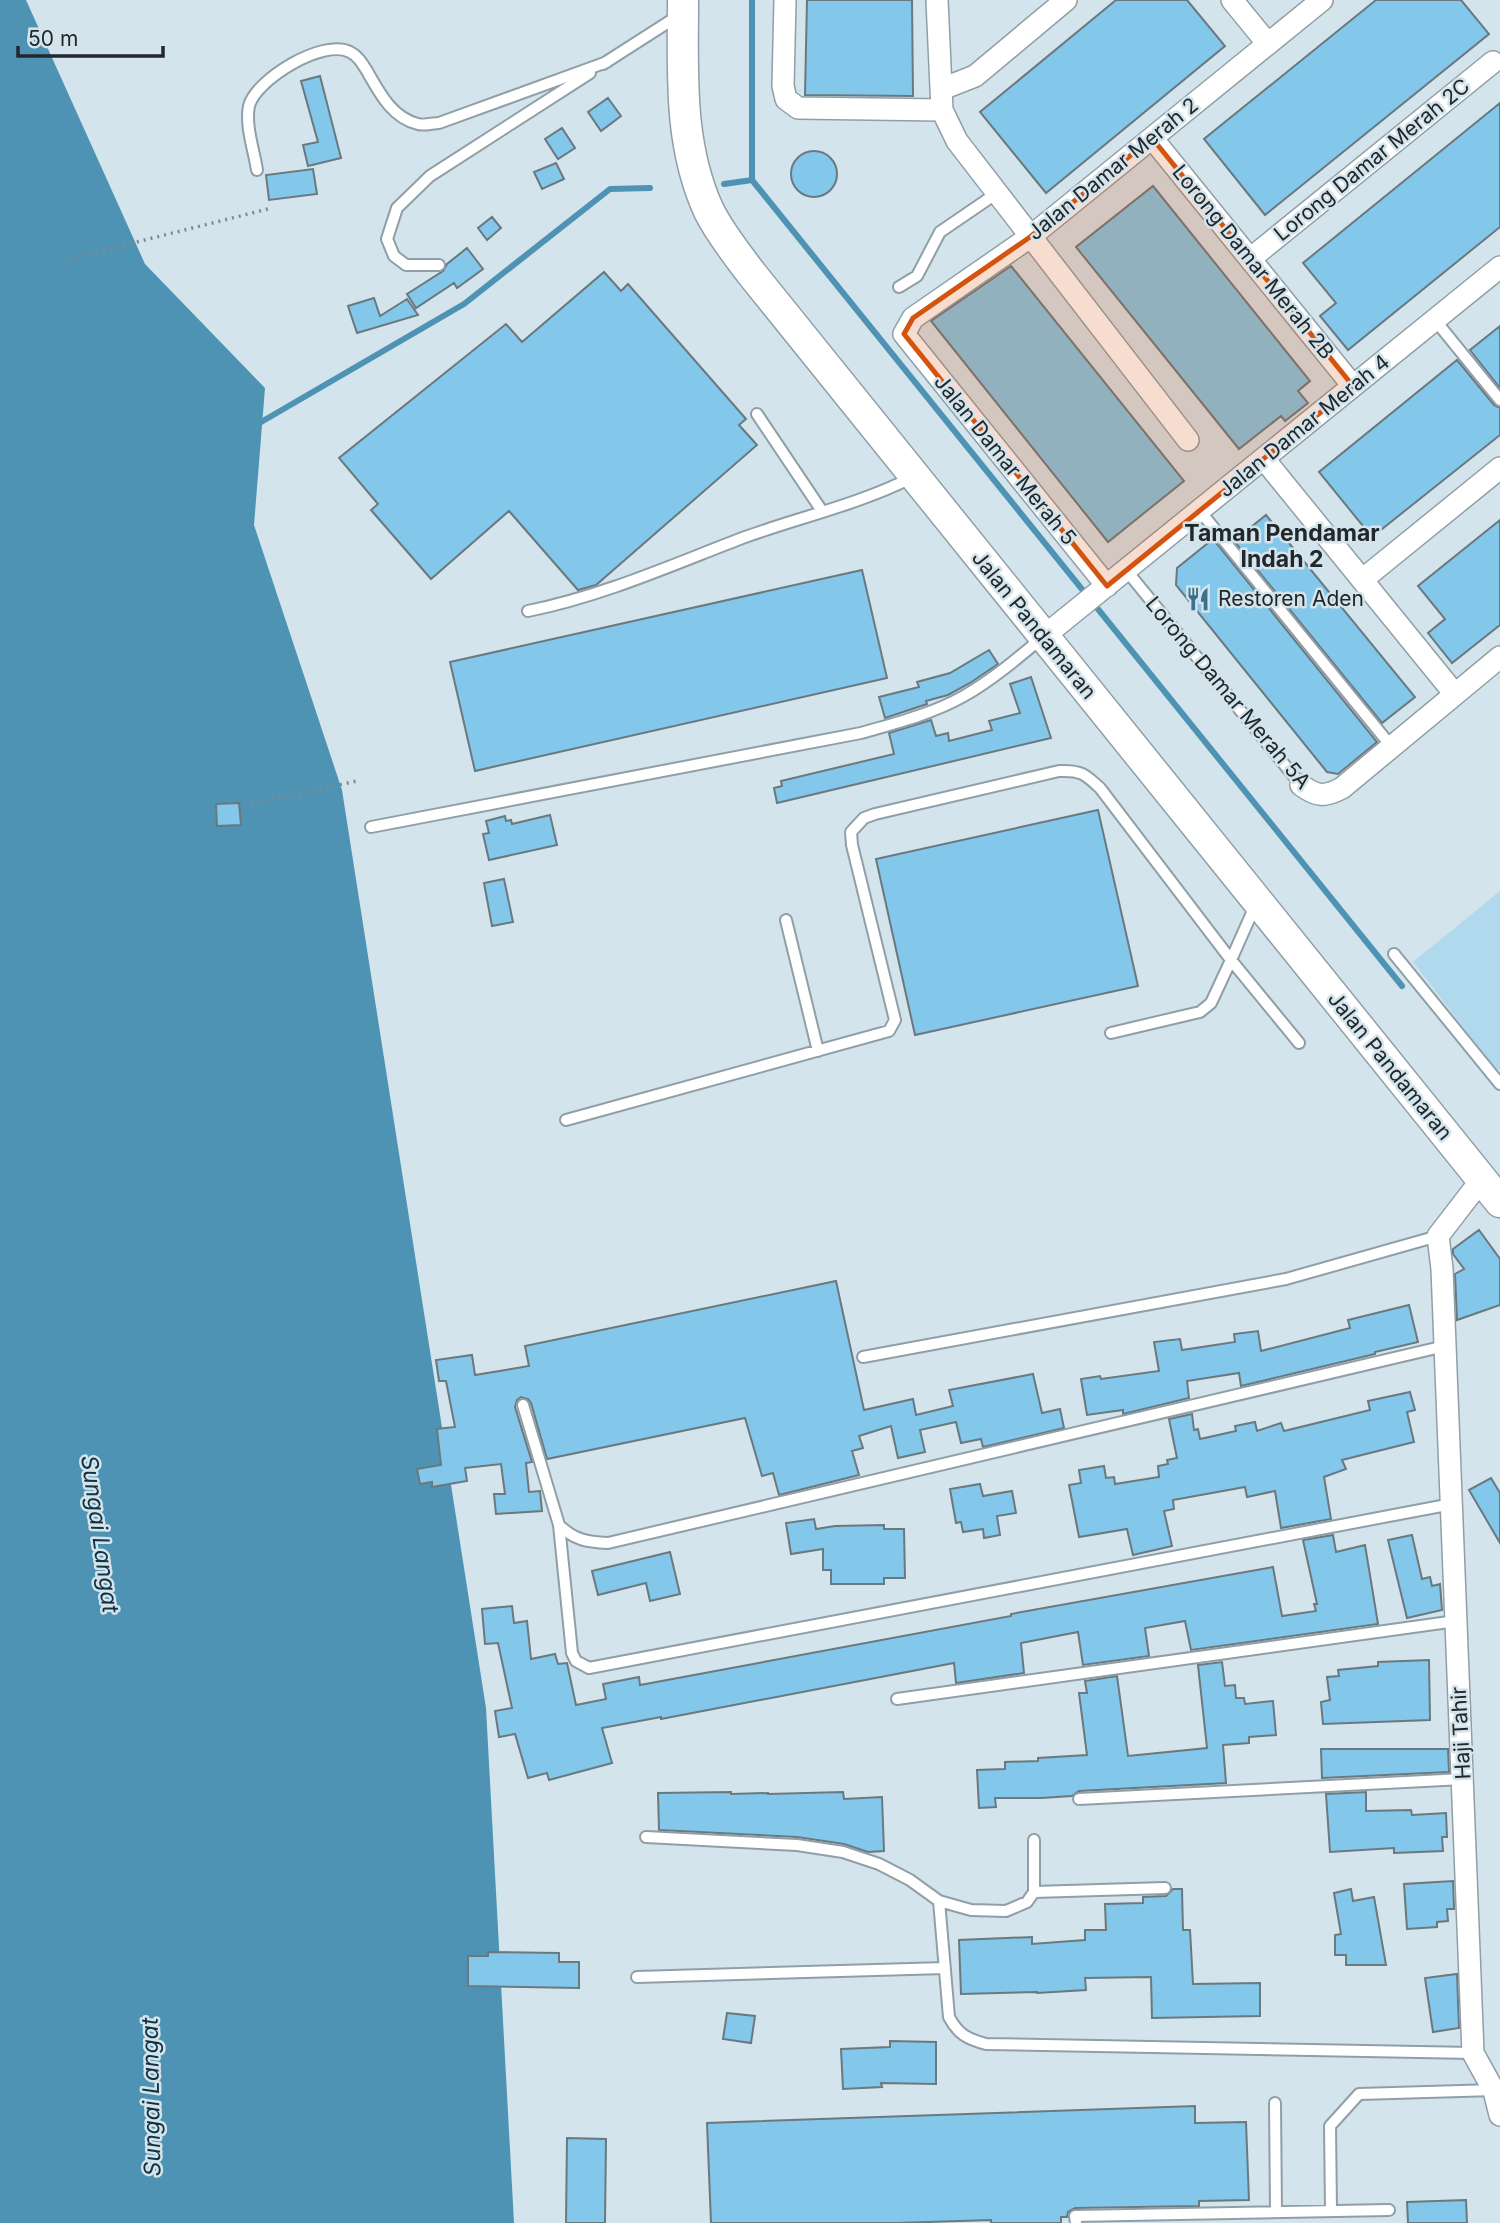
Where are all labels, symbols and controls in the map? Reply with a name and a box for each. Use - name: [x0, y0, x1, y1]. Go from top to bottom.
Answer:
- scale bar: [18, 14, 163, 58]
- text: 50 m: [28, 26, 78, 51]
- street label: Lorong Damar Merah 2C: [1269, 73, 1474, 246]
- street label: Jalan Damar Merah 2: [1022, 92, 1203, 245]
- street label: Lorong Damar Merah 2B: [1167, 160, 1339, 364]
- street label: Jalan Damar Merah 4: [1213, 349, 1394, 502]
- street label: Jalan Damar Merah 5: [929, 369, 1082, 550]
- district label: Taman Pendamar Indah 2: [1184, 519, 1380, 573]
- street label: Jalan Pandamaran: [967, 546, 1102, 704]
- restaurant icon: Restoren Aden: [1184, 585, 1212, 613]
- place label: Restoren Aden: [1218, 586, 1364, 611]
- street label: Lorong Damar Merah 5A: [1141, 591, 1316, 794]
- street label: Jalan Pandamaran: [1323, 987, 1458, 1145]
- water label: Sungai Langat: [75, 1453, 125, 1615]
- street label: Haji Tahir: [1446, 1686, 1475, 1780]
- water label: Sungai Langat: [136, 2017, 166, 2177]

